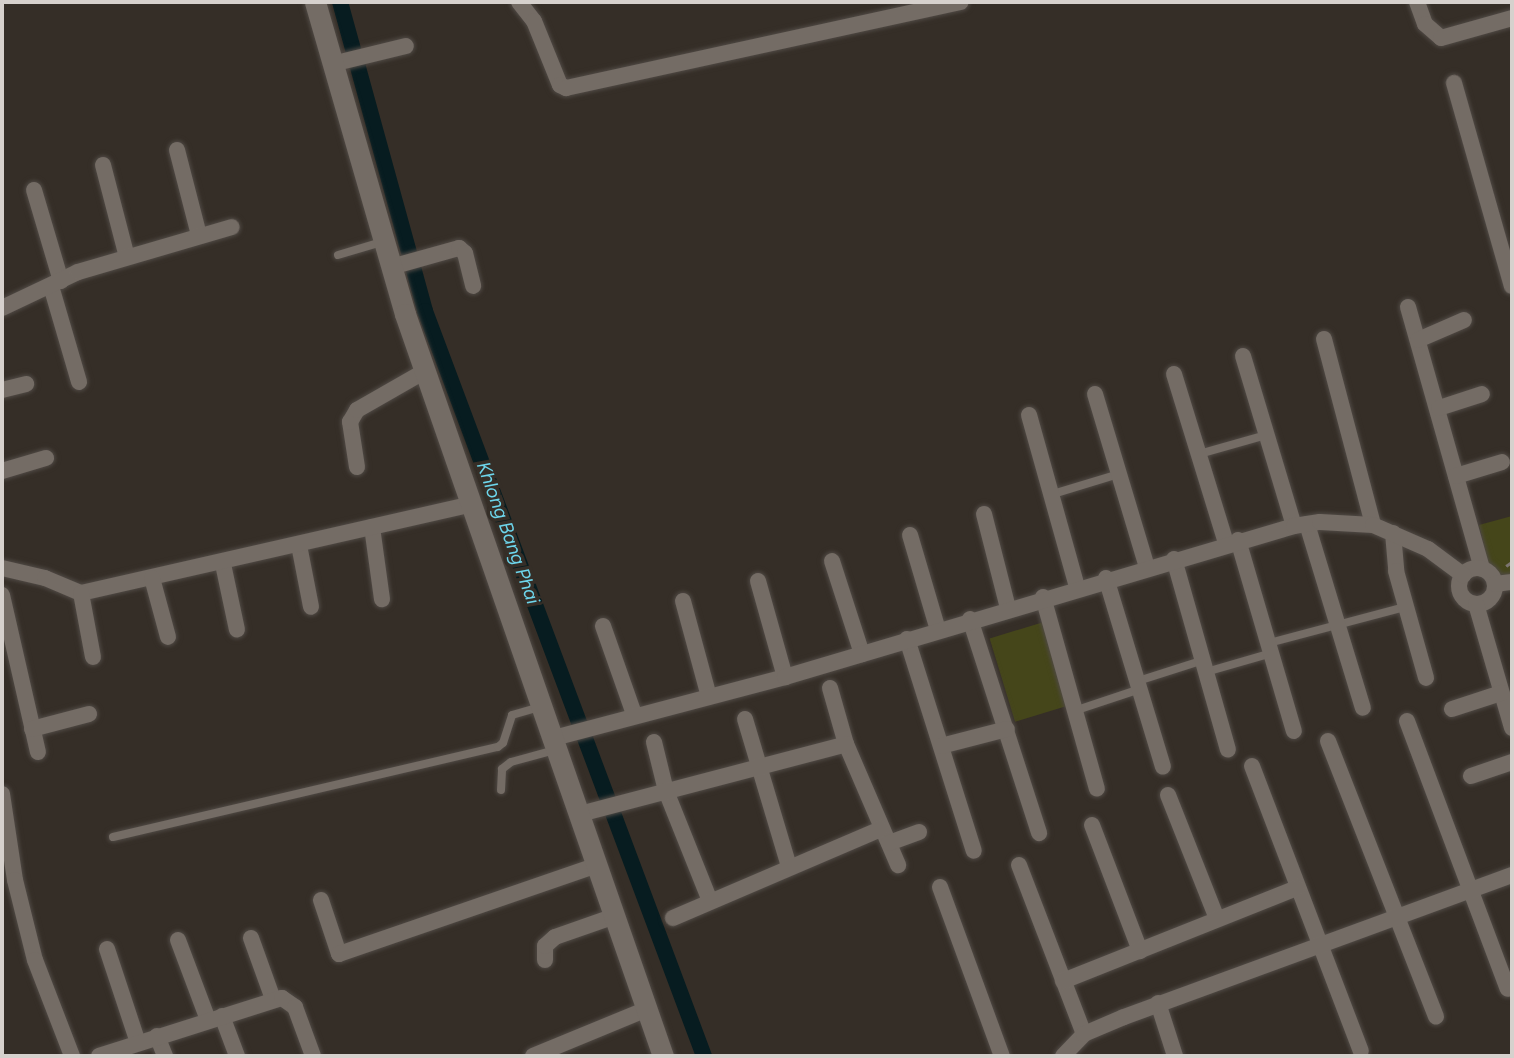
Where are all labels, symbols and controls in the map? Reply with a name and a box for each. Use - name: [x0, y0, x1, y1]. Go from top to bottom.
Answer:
- water label: Khlong Bang Phai: [472, 459, 544, 607]

